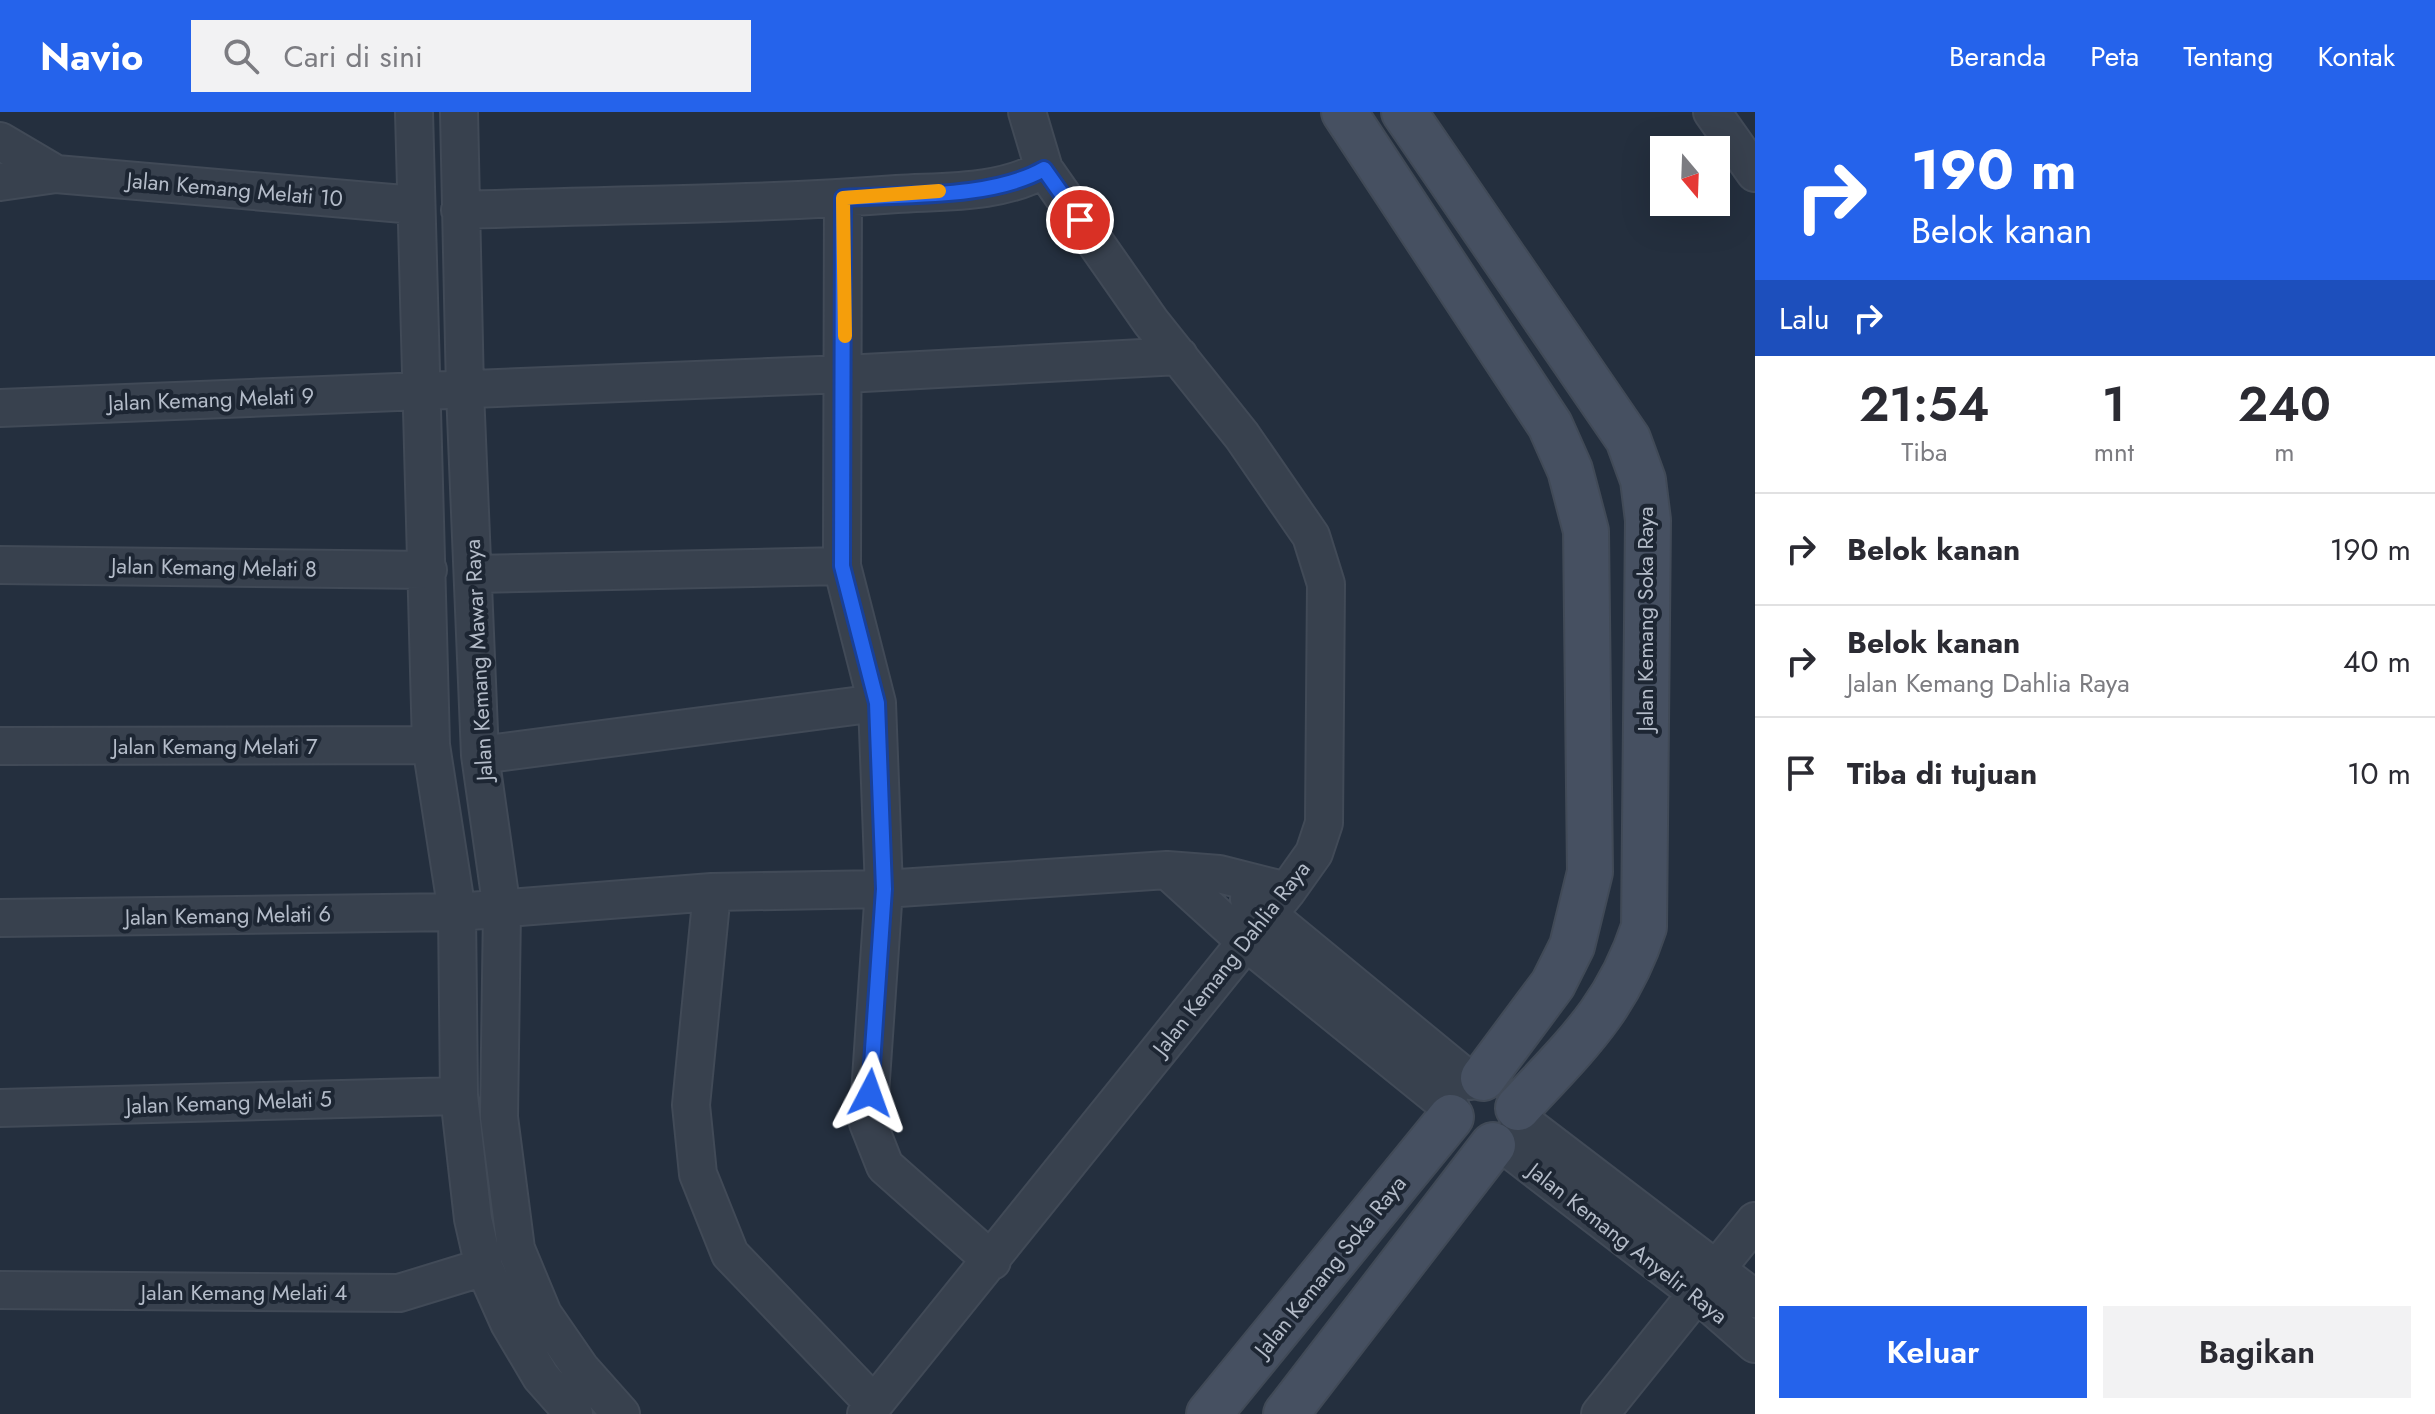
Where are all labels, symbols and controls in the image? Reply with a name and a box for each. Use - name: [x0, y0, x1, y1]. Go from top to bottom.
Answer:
- search box: [191, 20, 751, 92]
- text: Navio: [40, 29, 143, 84]
- icon: search: [219, 34, 263, 78]
- text: Cari di sini: [283, 35, 423, 78]
- text: Beranda: [1949, 36, 2046, 77]
- text: Peta: [2090, 36, 2139, 77]
- text: Tentang: [2183, 36, 2274, 77]
- text: Kontak: [2318, 36, 2395, 77]
- text: 190 m: [1911, 129, 2077, 210]
- north arrow: [1650, 136, 1730, 216]
- map controls: [1650, 136, 1730, 216]
- icon: right: [1779, 144, 1883, 248]
- street label: Jalan Kemang Melati 10: [123, 163, 344, 214]
- pin: [1046, 186, 1114, 254]
- icon: arrive: [1058, 198, 1102, 242]
- text: Belok kanan: [1911, 204, 2092, 256]
- icon: right: [1846, 296, 1890, 340]
- text: Lalu: [1779, 297, 1830, 340]
- text: 21:54: [1859, 370, 1990, 439]
- text: 1: [2102, 370, 2126, 439]
- text: 240: [2238, 370, 2331, 439]
- street label: Jalan Kemang Melati 9: [104, 379, 315, 419]
- text: Tiba: [1901, 433, 1947, 471]
- text: mnt: [2094, 433, 2134, 471]
- text: m: [2274, 433, 2295, 471]
- street label: Jalan Kemang Soka Raya: [1629, 506, 1661, 735]
- icon: right: [1779, 527, 1823, 571]
- text: Belok kanan: [1847, 528, 2020, 571]
- text: 190 m: [2330, 528, 2411, 571]
- street label: Jalan Kemang Mawar Raya: [456, 538, 500, 785]
- street label: Jalan Kemang Melati 8: [108, 549, 317, 585]
- text: Belok kanan: [1847, 621, 2020, 664]
- icon: right: [1779, 639, 1823, 683]
- text: 40 m: [2343, 640, 2411, 683]
- text: Jalan Kemang Dahlia Raya: [1847, 664, 2130, 702]
- street label: Jalan Kemang Melati 7: [109, 730, 318, 762]
- icon: arrive: [1779, 751, 1823, 795]
- text: Tiba di tujuan: [1847, 752, 2037, 795]
- text: 10 m: [2347, 752, 2411, 795]
- street label: Jalan Kemang Dahlia Raya: [1143, 854, 1317, 1064]
- street label: Jalan Kemang Melati 6: [122, 897, 331, 933]
- position arrow: [828, 1051, 912, 1135]
- street label: Jalan Kemang Melati 5: [123, 1082, 332, 1122]
- street label: Jalan Kemang Anyelir Raya: [1519, 1153, 1735, 1331]
- street label: Jalan Kemang Soka Raya: [1245, 1168, 1413, 1366]
- street label: Jalan Kemang Melati 4: [138, 1276, 347, 1308]
- button: Keluar: [1779, 1306, 2087, 1398]
- button: Bagikan: [2103, 1306, 2411, 1398]

